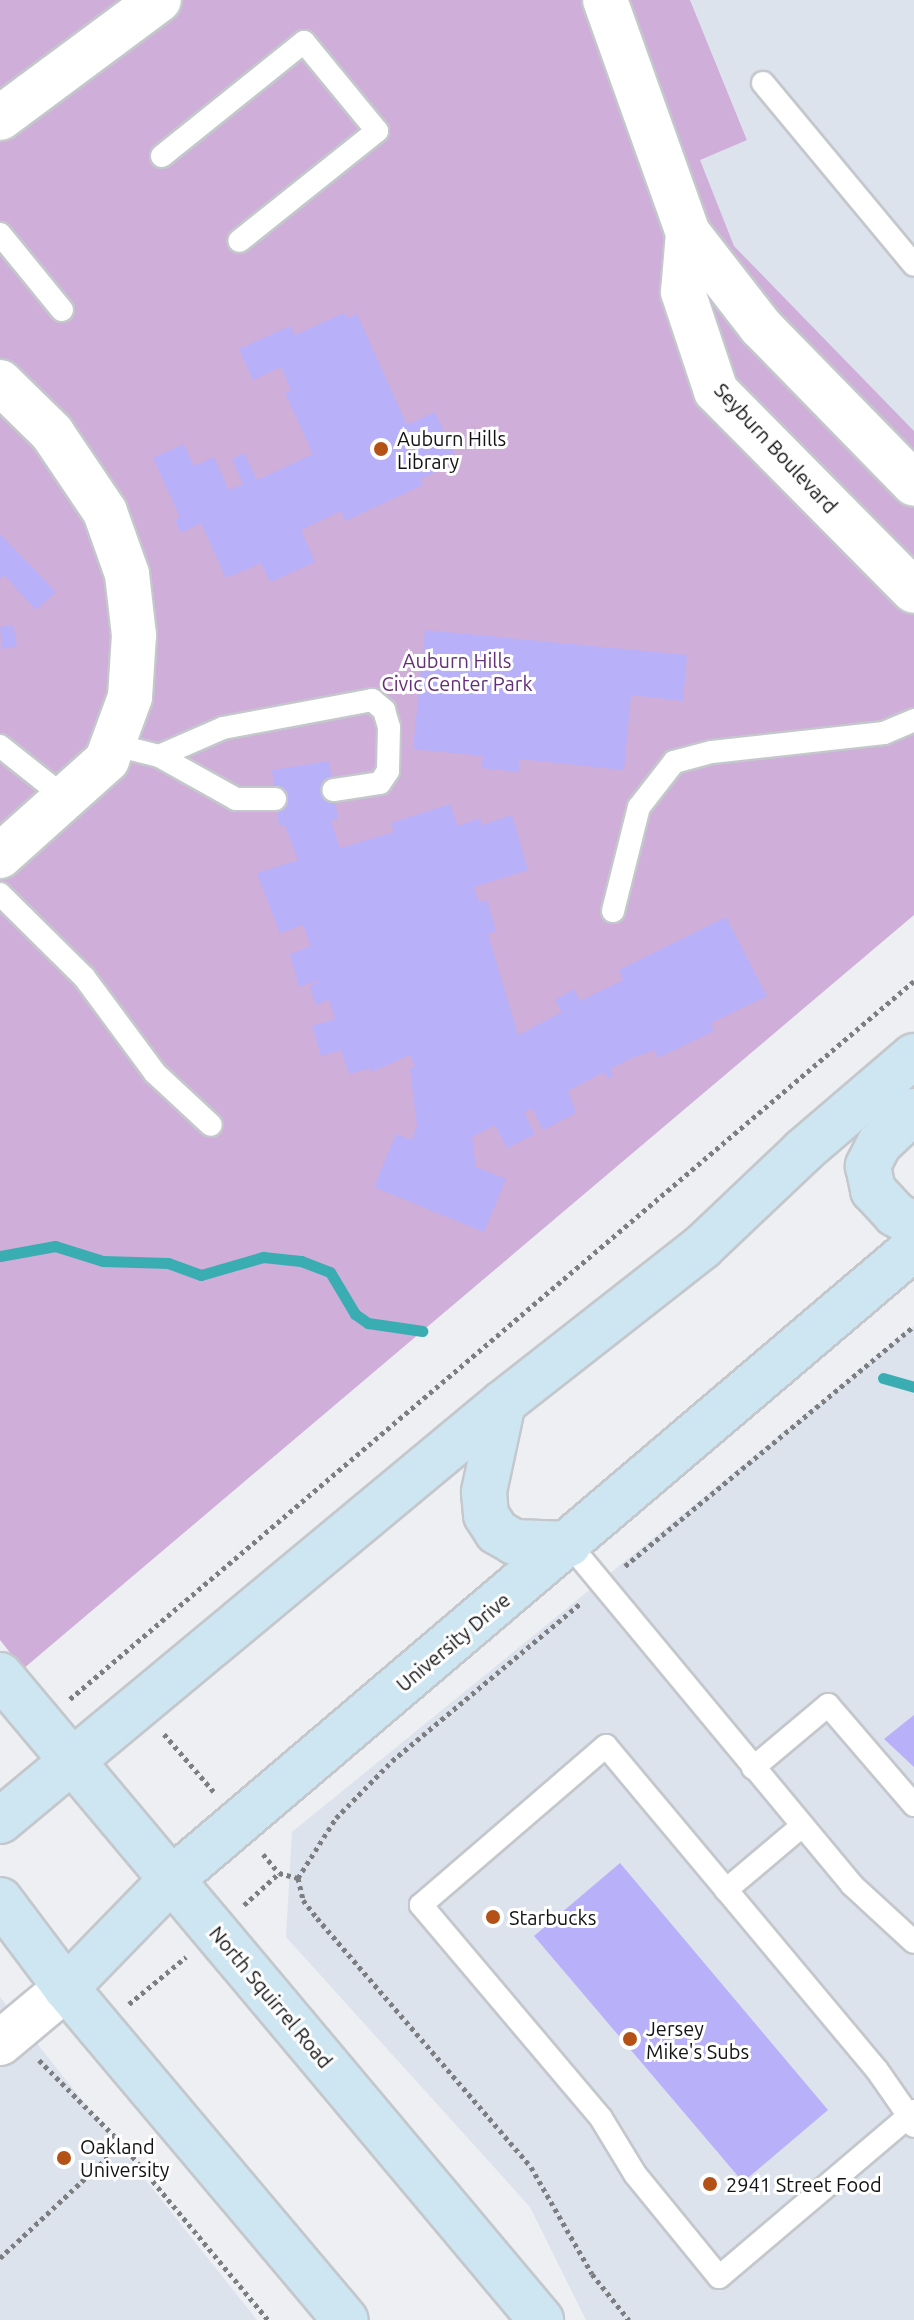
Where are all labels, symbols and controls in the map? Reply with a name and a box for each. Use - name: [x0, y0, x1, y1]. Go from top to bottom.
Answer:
- street label: Seyburn Boulevard: [710, 378, 842, 518]
- place label: Auburn Hills Library: [397, 426, 506, 473]
- marker: Auburn Hills Library: [372, 440, 390, 458]
- park label: Auburn Hills Civic Center Park: [381, 649, 533, 696]
- street label: University Drive: [391, 1587, 515, 1697]
- place label: Starbucks: [509, 1905, 596, 1929]
- marker: Starbucks: [484, 1908, 502, 1926]
- street label: North Squirrel Road: [205, 1921, 337, 2073]
- place label: Jersey Mike's Subs: [646, 2016, 749, 2063]
- marker: Jersey Mike's Subs: [621, 2030, 639, 2048]
- place label: Oakland University: [80, 2134, 169, 2181]
- marker: Oakland University: [55, 2149, 73, 2167]
- place label: 2941 Street Food: [726, 2172, 882, 2196]
- marker: 2941 Street Food: [701, 2175, 719, 2193]

